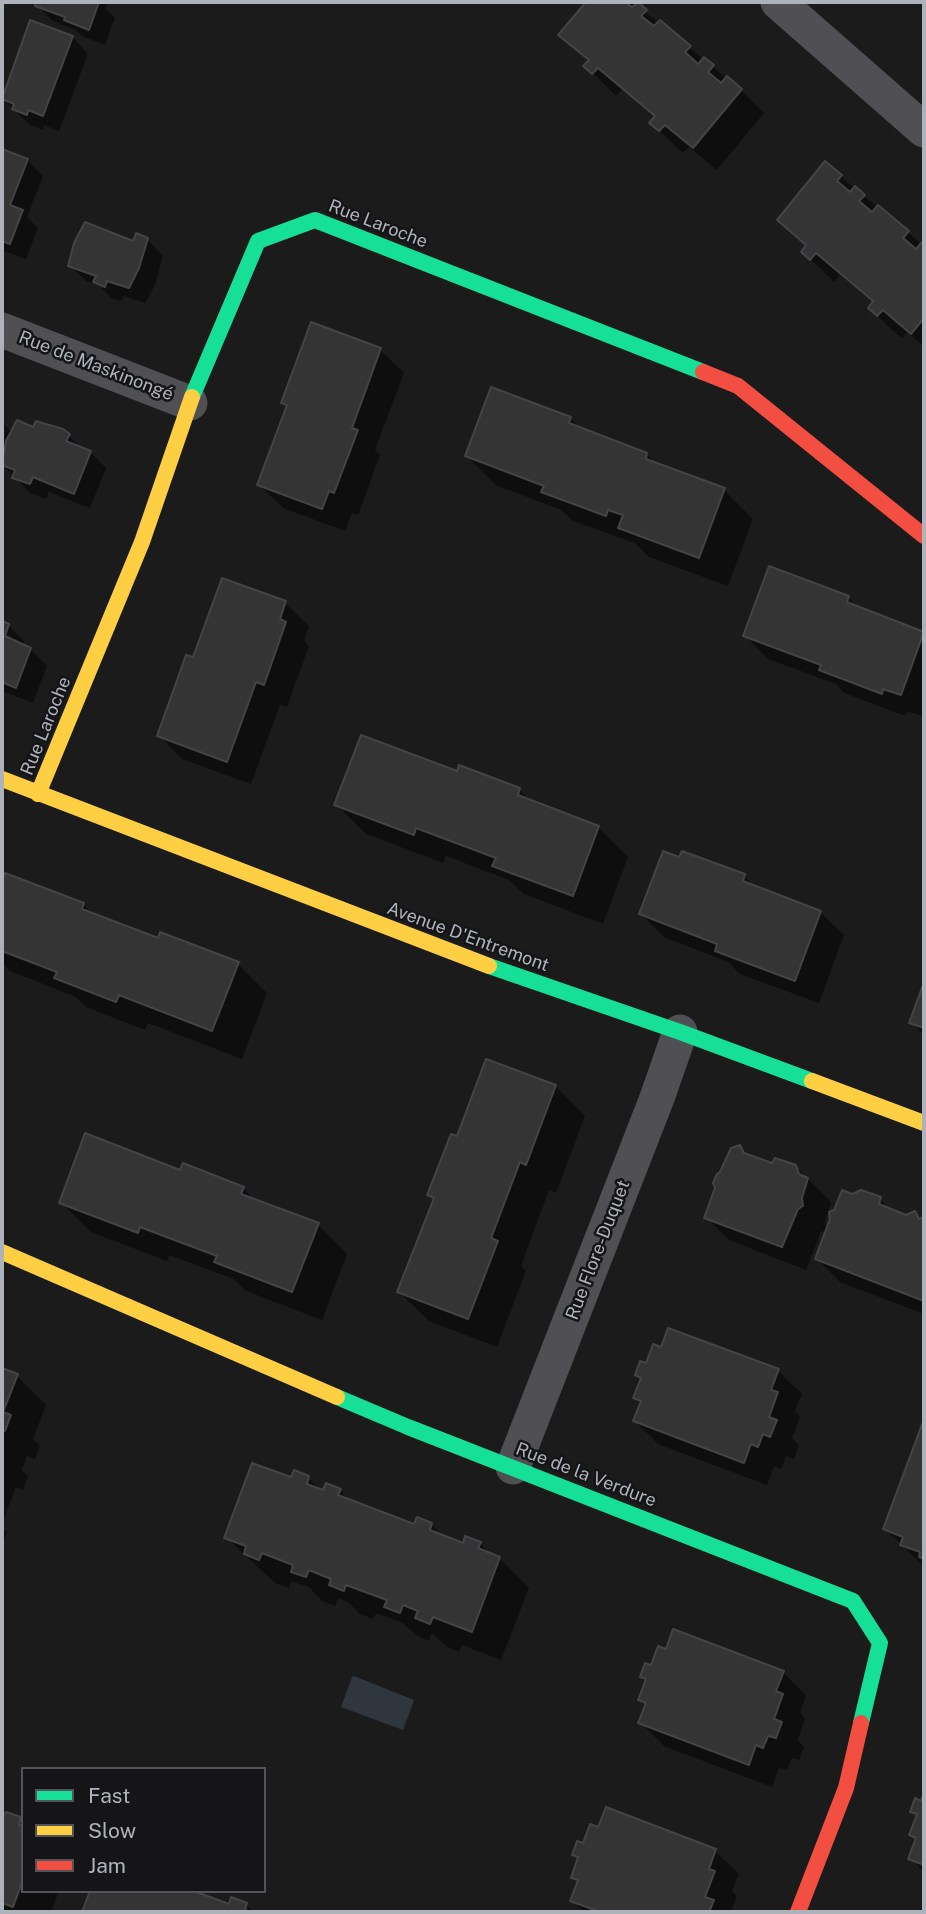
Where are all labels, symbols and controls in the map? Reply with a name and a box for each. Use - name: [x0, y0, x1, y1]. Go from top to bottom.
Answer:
- street label: Rue Laroche: [325, 195, 431, 253]
- street label: Rue de Maskinongé: [16, 327, 176, 405]
- street label: Rue Laroche: [16, 674, 76, 778]
- street label: Avenue D'Entremont: [384, 898, 552, 976]
- street label: Rue Flore-Duquet: [561, 1177, 635, 1323]
- street label: Rue de la Verdure: [513, 1438, 659, 1512]
- legend: [21, 1767, 266, 1893]
- text: Fast: [88, 1783, 130, 1808]
- text: Slow: [88, 1818, 136, 1843]
- text: Jam: [88, 1853, 126, 1878]

